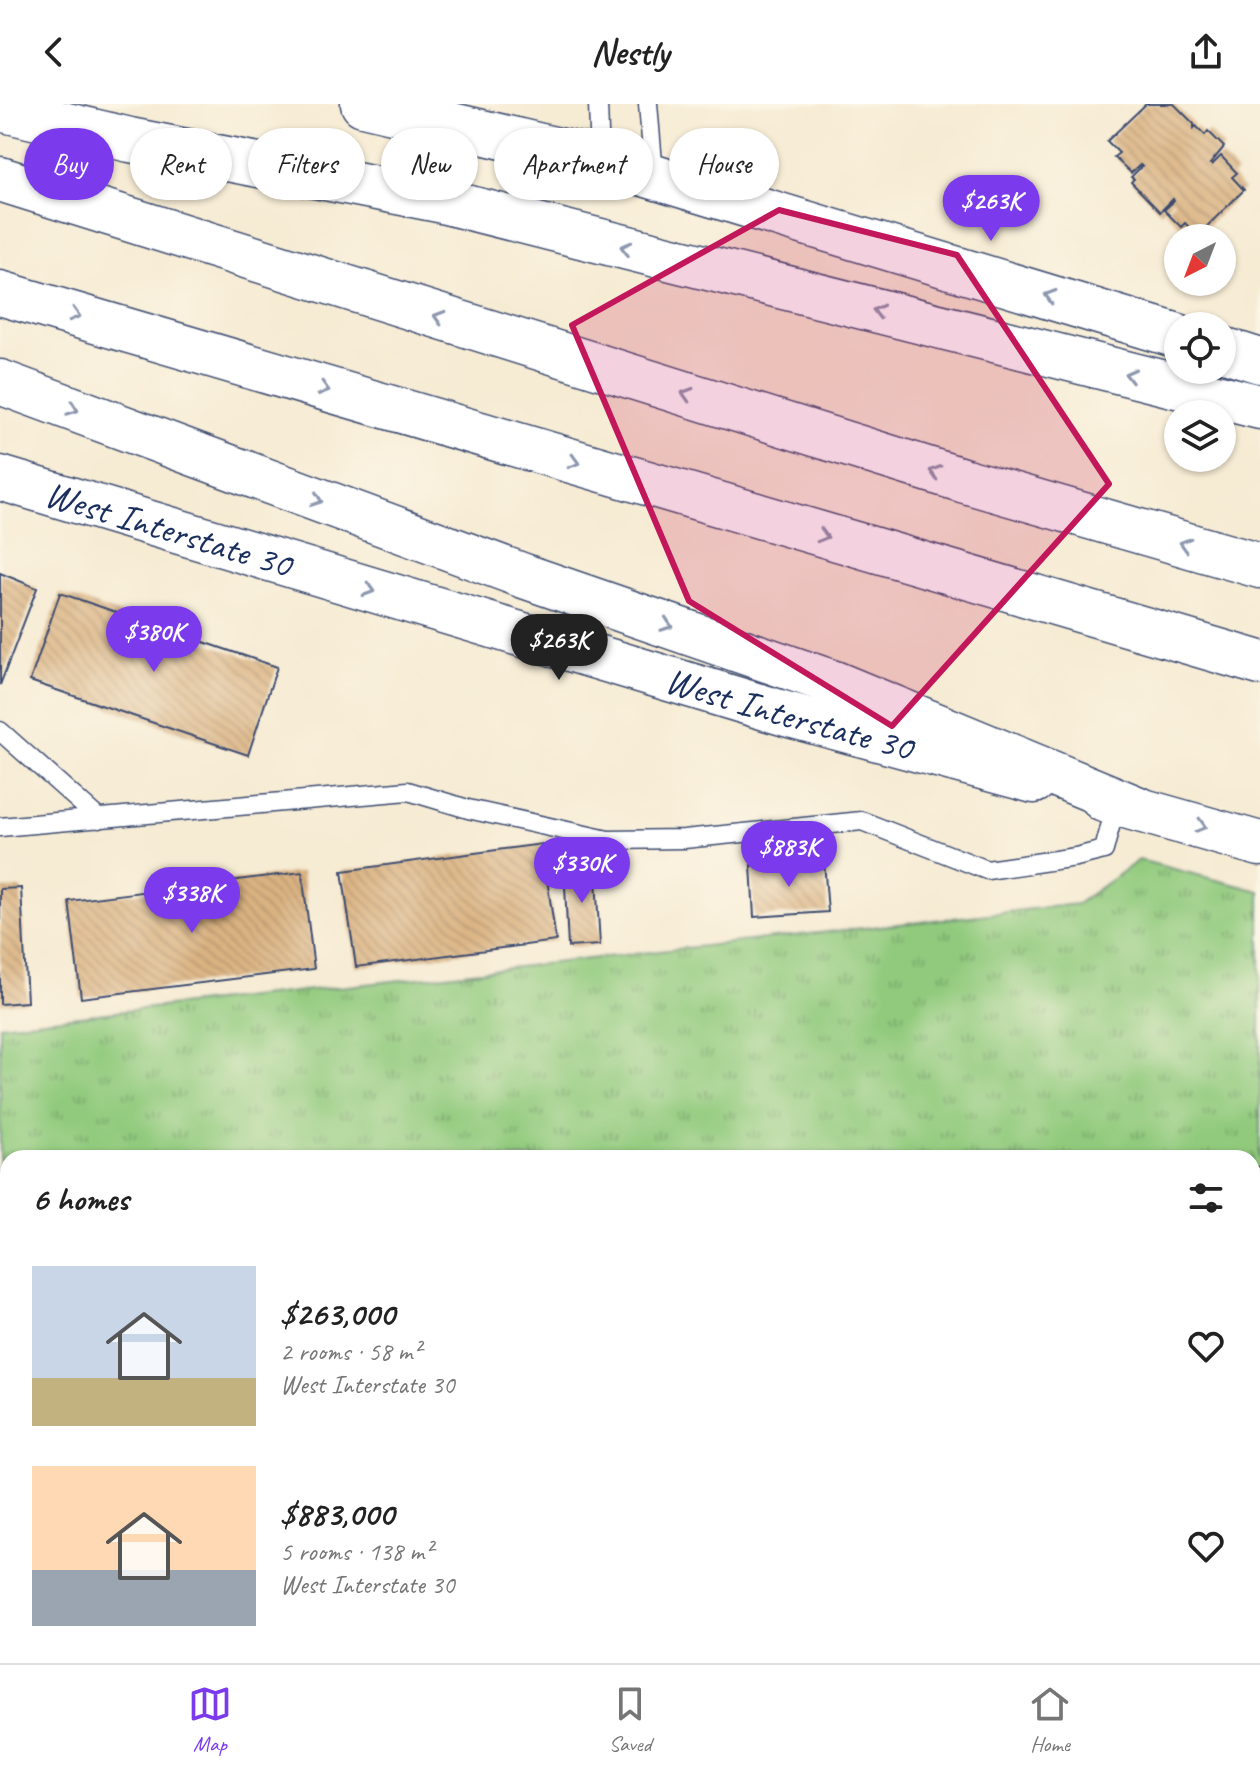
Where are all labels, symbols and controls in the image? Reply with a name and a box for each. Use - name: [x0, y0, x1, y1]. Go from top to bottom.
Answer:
- text: Nestly: [591, 29, 669, 75]
- icon: back: [32, 30, 76, 74]
- icon: share: [1184, 30, 1228, 74]
- chip: Buy: [24, 128, 114, 200]
- chip: Rent: [130, 128, 232, 200]
- chip: Filters: [248, 128, 365, 200]
- chip: New: [381, 128, 478, 200]
- chip: Apartment: [494, 128, 653, 200]
- chip: House: [669, 128, 779, 200]
- pin: $263K: [935, 175, 1047, 243]
- text: $263K: [961, 184, 1021, 217]
- north arrow: [1164, 224, 1236, 296]
- map controls: [1164, 224, 1236, 472]
- one-way arrow: [619, 240, 633, 257]
- one-way arrow: [1044, 289, 1057, 305]
- one-way arrow: [871, 304, 885, 321]
- one-way arrow: [67, 306, 81, 322]
- one-way arrow: [433, 310, 446, 326]
- button: locate: [1164, 312, 1236, 384]
- one-way arrow: [1124, 367, 1137, 384]
- one-way arrow: [317, 380, 331, 396]
- one-way arrow: [681, 388, 695, 404]
- one-way arrow: [65, 400, 79, 416]
- button: layers: [1164, 400, 1236, 472]
- one-way arrow: [566, 453, 580, 469]
- one-way arrow: [929, 465, 943, 481]
- street label: West Interstate 30: [40, 470, 300, 589]
- one-way arrow: [309, 490, 323, 506]
- one-way arrow: [816, 527, 829, 543]
- one-way arrow: [1179, 537, 1192, 553]
- one-way arrow: [362, 581, 376, 597]
- pin: $380K: [98, 606, 210, 674]
- pin: $263K: [503, 614, 615, 682]
- text: $380K: [124, 615, 184, 648]
- one-way arrow: [659, 616, 673, 632]
- text: $263K: [529, 623, 589, 656]
- street label: West Interstate 30: [660, 656, 921, 772]
- one-way arrow: [1193, 817, 1207, 833]
- pin: $883K: [733, 821, 845, 889]
- text: $883K: [759, 830, 819, 863]
- pin: $330K: [526, 837, 638, 905]
- text: $330K: [552, 846, 612, 879]
- pin: $338K: [136, 867, 248, 935]
- text: $338K: [162, 876, 222, 909]
- icon: filters: [1184, 1176, 1228, 1220]
- text: 6 homes: [32, 1177, 129, 1220]
- text: $263,000: [280, 1292, 395, 1335]
- icon: home: [96, 1298, 192, 1394]
- icon: heart: [1184, 1324, 1228, 1368]
- text: 2 rooms · 58 m²: [280, 1335, 421, 1368]
- text: West Interstate 30: [280, 1368, 454, 1401]
- text: $883,000: [280, 1492, 394, 1535]
- icon: home: [96, 1498, 192, 1594]
- icon: heart: [1184, 1524, 1228, 1568]
- text: 5 rooms · 138 m²: [280, 1535, 432, 1568]
- text: West Interstate 30: [280, 1568, 454, 1601]
- tab: Map: [188, 1682, 232, 1758]
- tab: Saved: [608, 1682, 652, 1758]
- tab: Home: [1028, 1682, 1072, 1758]

